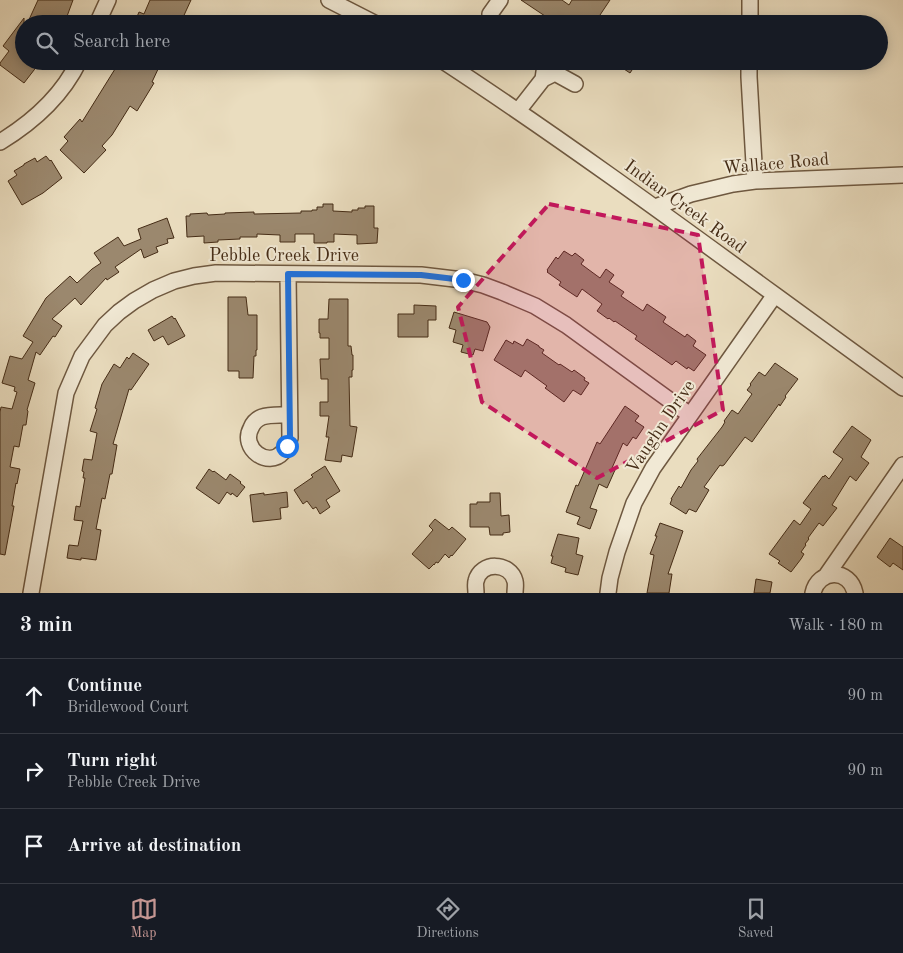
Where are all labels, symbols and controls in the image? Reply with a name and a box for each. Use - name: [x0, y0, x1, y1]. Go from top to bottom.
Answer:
- search box: [15, 15, 888, 70]
- icon: search: [33, 29, 61, 57]
- text: Search here: [73, 33, 170, 52]
- street label: Wallace Road: [722, 150, 830, 178]
- street label: Indian Creek Road: [621, 157, 749, 257]
- street label: Pebble Creek Drive: [209, 247, 359, 265]
- route end: [452, 269, 475, 292]
- street label: Vaughn Drive: [623, 377, 699, 477]
- route start: [276, 435, 299, 458]
- text: 3 min: [20, 615, 73, 636]
- text: Walk · 180 m: [788, 618, 883, 634]
- text: Continue: [67, 677, 142, 696]
- icon: ahead: [20, 682, 48, 710]
- text: 90 m: [847, 688, 883, 704]
- text: Bridlewood Court: [67, 700, 189, 716]
- text: Turn right: [67, 752, 157, 771]
- icon: right: [20, 757, 48, 785]
- text: 90 m: [847, 763, 883, 779]
- text: Pebble Creek Drive: [67, 775, 200, 791]
- icon: arrive: [20, 832, 48, 860]
- text: Arrive at destination: [67, 837, 241, 856]
- tab: Map: [130, 895, 158, 942]
- tab: Directions: [417, 895, 479, 942]
- tab: Saved: [738, 895, 773, 942]

